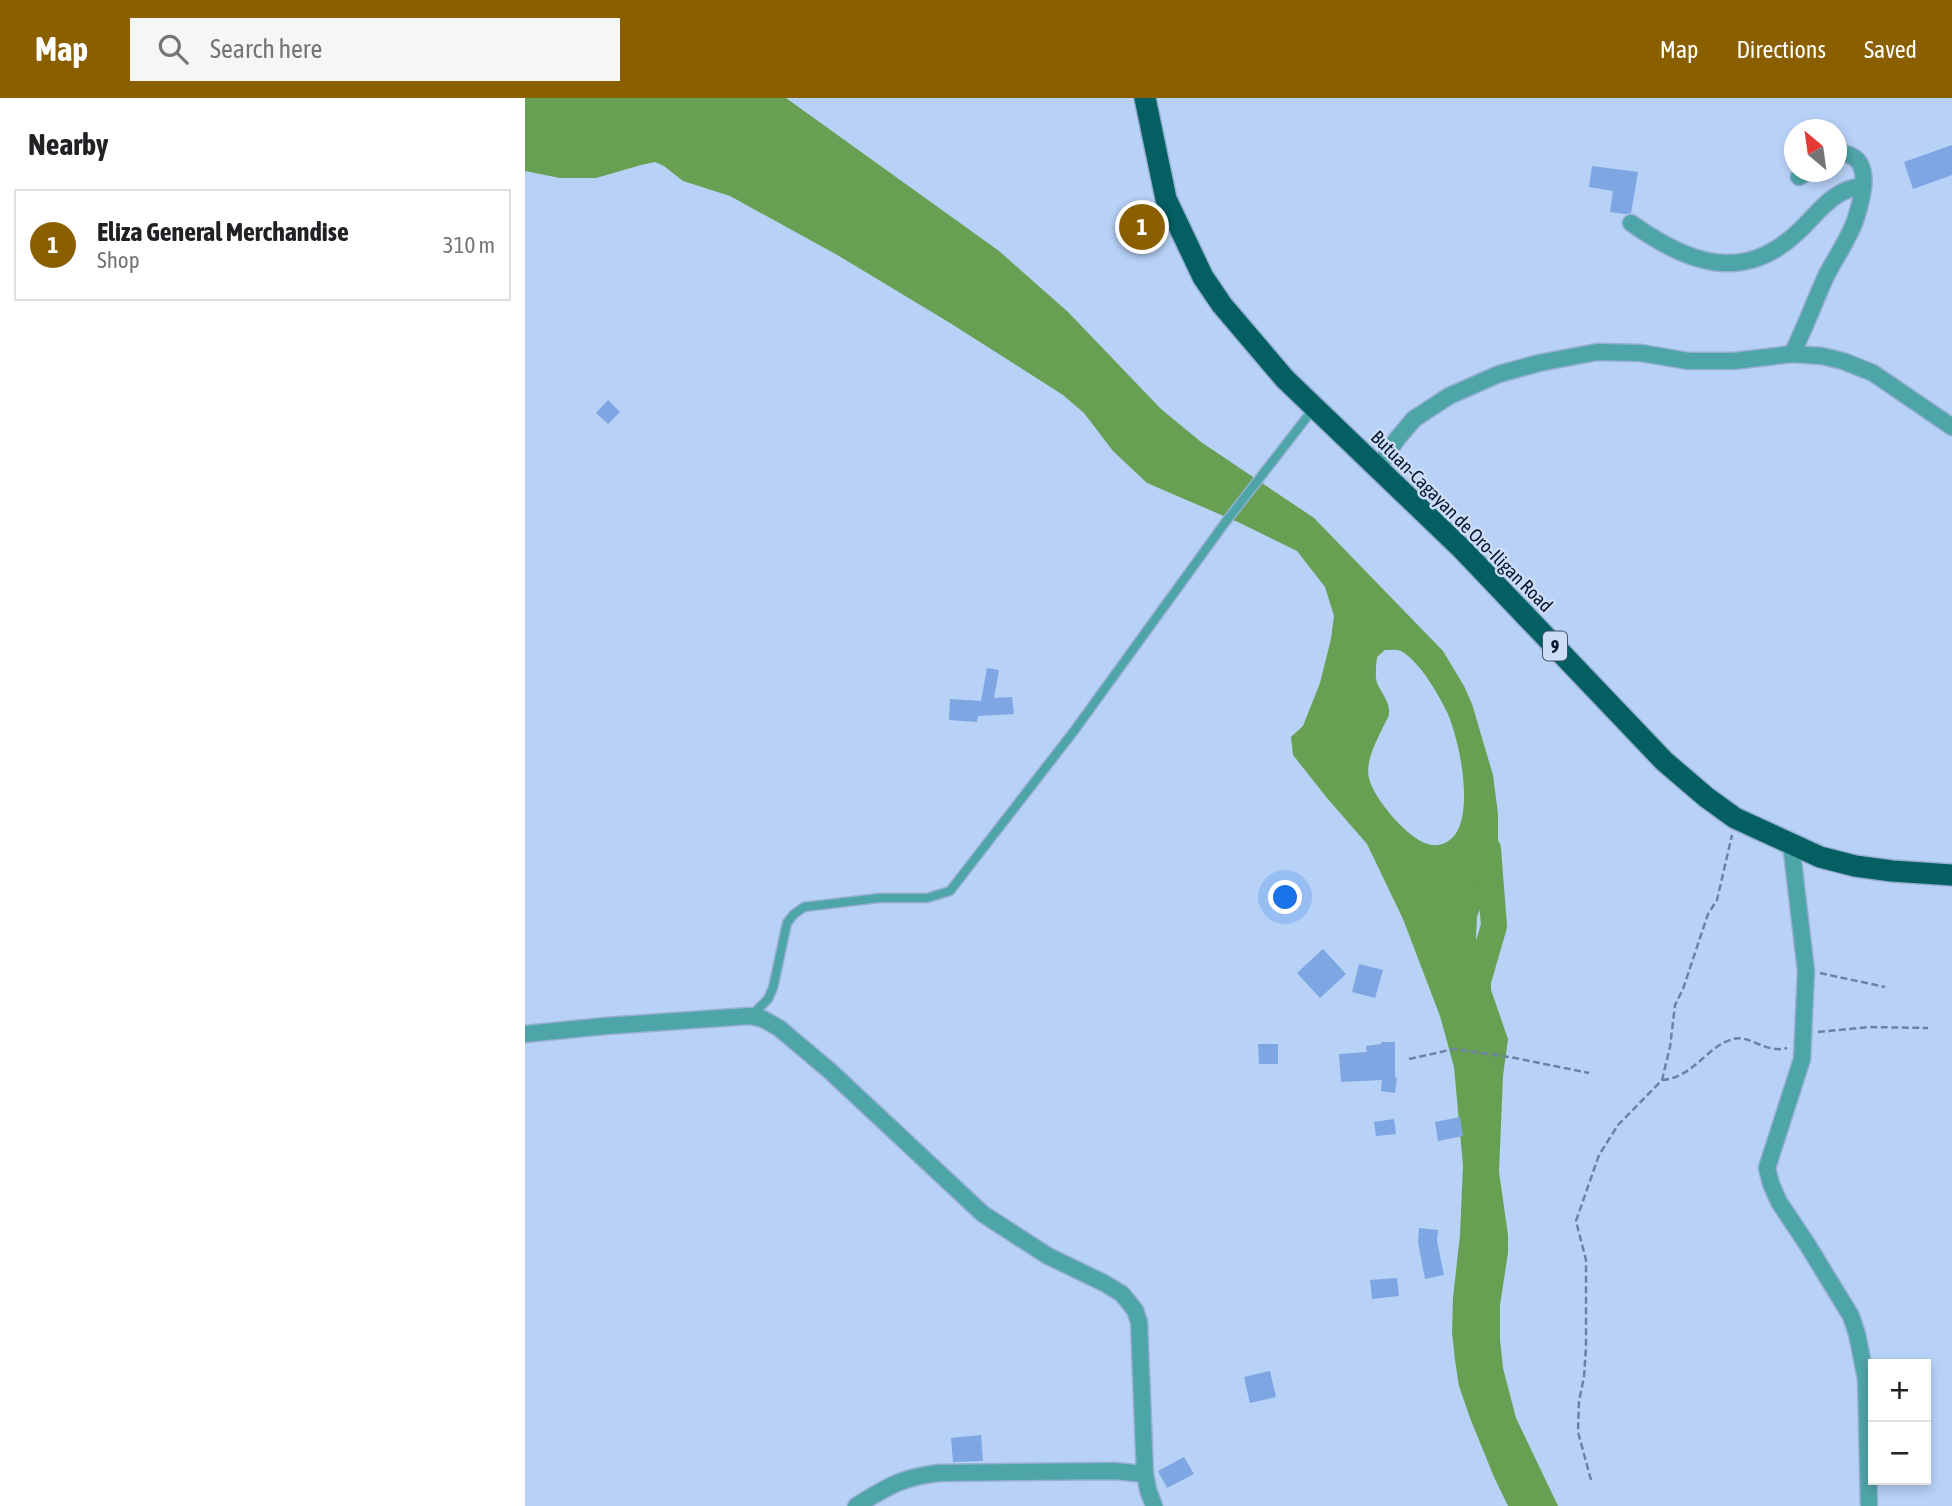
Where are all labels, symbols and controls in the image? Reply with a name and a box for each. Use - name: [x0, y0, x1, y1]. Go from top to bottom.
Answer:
- search box: [130, 18, 620, 81]
- text: Map: [35, 30, 88, 68]
- icon: search: [154, 30, 192, 68]
- text: Search here: [210, 34, 322, 64]
- text: Map: [1660, 36, 1698, 63]
- text: Directions: [1736, 36, 1826, 63]
- text: Saved: [1864, 36, 1917, 63]
- north arrow: [1784, 119, 1847, 182]
- text: Nearby: [28, 127, 108, 161]
- pin: 1: [1119, 201, 1165, 253]
- text: Eliza General Merchandise: [97, 217, 349, 247]
- text: 1: [48, 232, 58, 258]
- text: 310 m: [443, 232, 495, 258]
- text: Shop: [97, 247, 140, 273]
- street label: Butuan-Cagayan de Oro-Iligan Road: [1367, 426, 1557, 616]
- road number: 9: [1543, 632, 1567, 660]
- your location: [1268, 880, 1302, 914]
- map controls: [1868, 1359, 1931, 1485]
- button: +: [1868, 1359, 1931, 1422]
- button: −: [1868, 1422, 1931, 1485]

